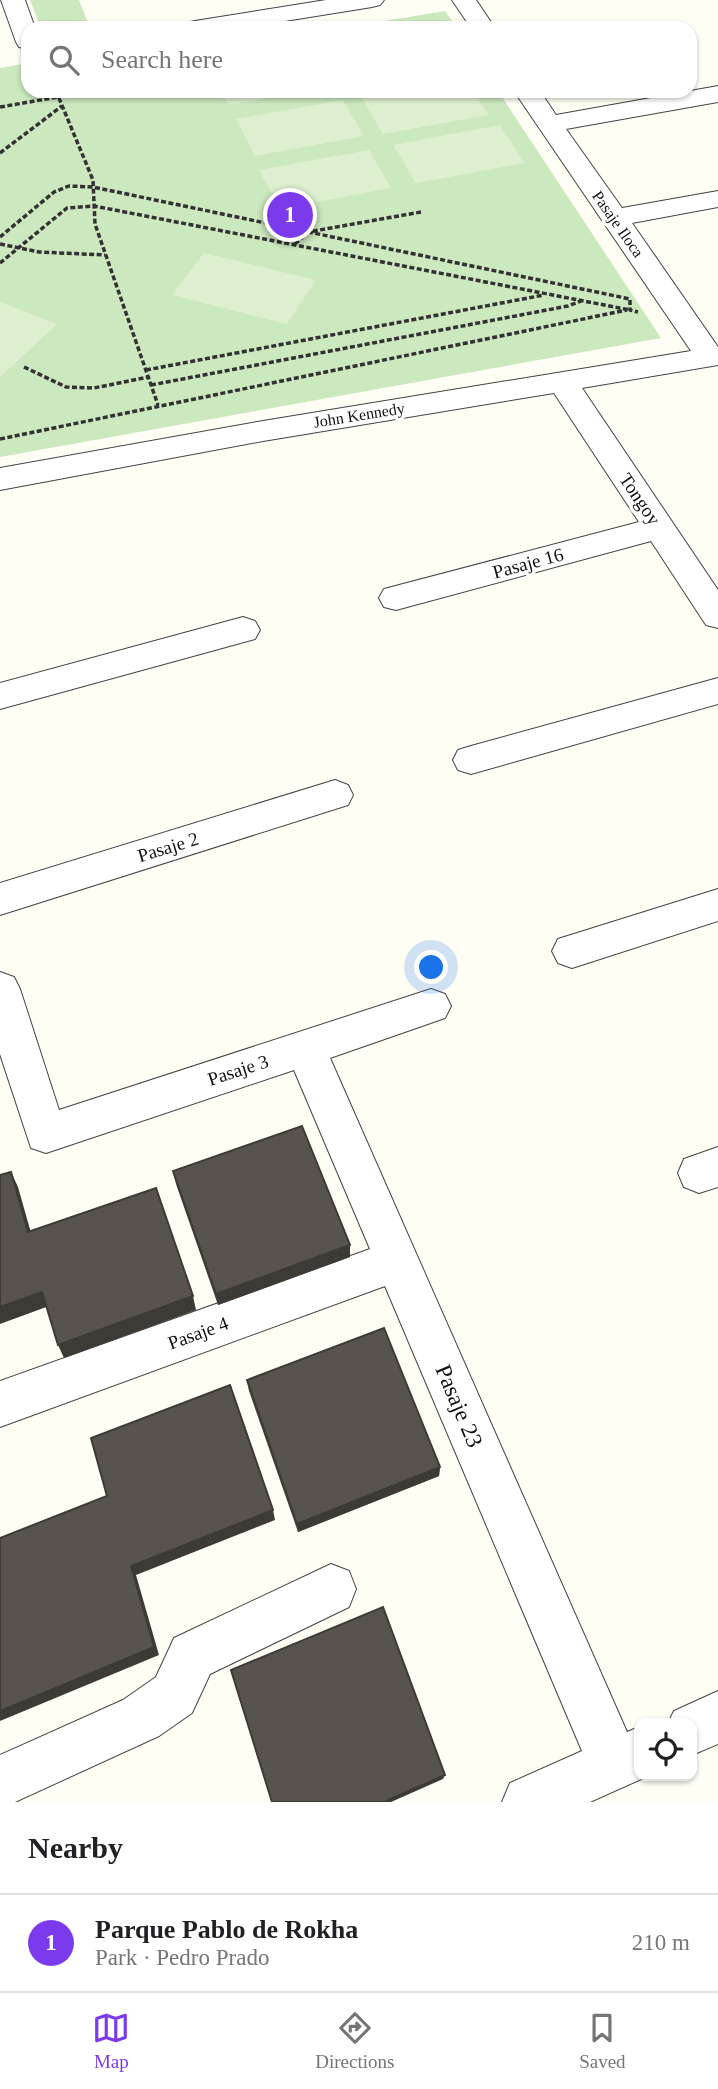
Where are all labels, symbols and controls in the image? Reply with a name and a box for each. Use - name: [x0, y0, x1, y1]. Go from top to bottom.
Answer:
- search box: [21, 21, 697, 98]
- icon: search: [45, 41, 83, 79]
- text: Search here: [101, 45, 223, 74]
- street label: Pasaje Iloca: [588, 188, 647, 261]
- pin: 1: [267, 189, 313, 241]
- street label: John Kennedy: [312, 399, 406, 432]
- street label: Tongoy: [615, 469, 665, 529]
- street label: Pasaje 16: [490, 544, 566, 582]
- street label: Pasaje 2: [135, 828, 201, 866]
- your location: [414, 950, 448, 984]
- street label: Pasaje 3: [205, 1050, 271, 1090]
- street label: Pasaje 4: [165, 1312, 232, 1354]
- street label: Pasaje 23: [430, 1361, 488, 1451]
- map controls: [634, 1718, 697, 1781]
- button: locate: [634, 1718, 697, 1781]
- text: Nearby: [28, 1831, 123, 1864]
- text: Parque Pablo de Rokha: [95, 1915, 358, 1944]
- text: 1: [45, 1930, 57, 1955]
- text: 210 m: [632, 1930, 690, 1955]
- text: Park · Pedro Prado: [95, 1945, 269, 1970]
- tab: Map: [92, 2009, 130, 2073]
- tab: Directions: [315, 2009, 394, 2073]
- tab: Saved: [579, 2009, 626, 2073]

